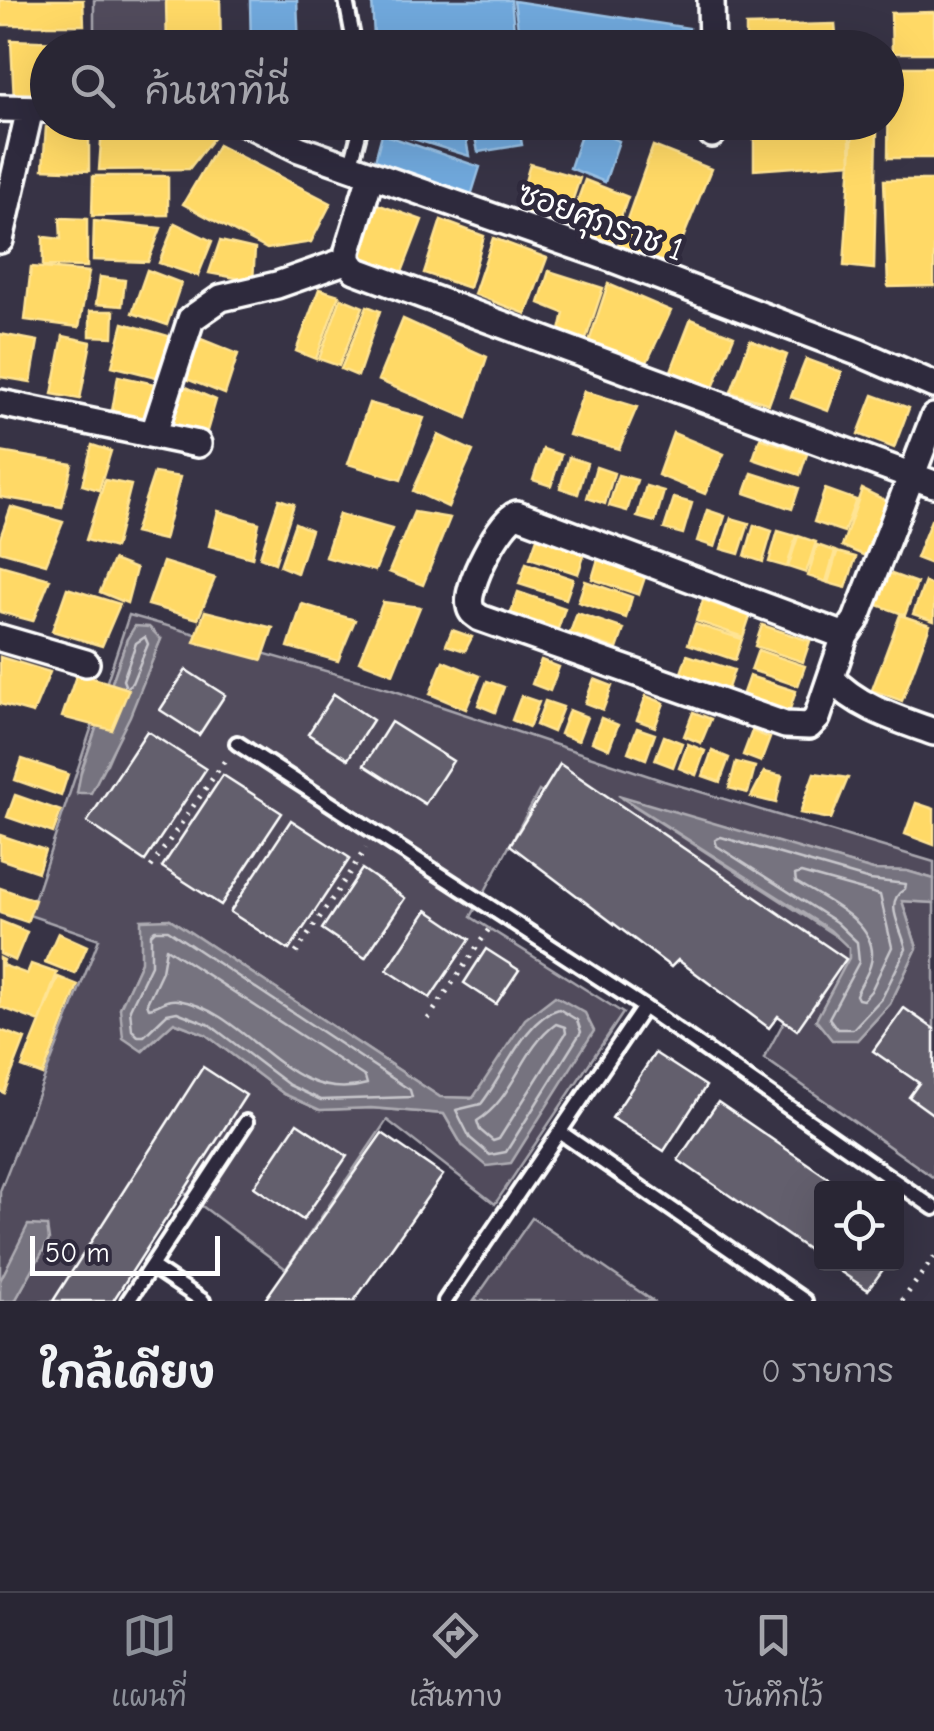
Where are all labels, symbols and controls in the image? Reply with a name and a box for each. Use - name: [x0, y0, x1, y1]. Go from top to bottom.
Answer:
- search box: [30, 30, 904, 140]
- icon: search: [65, 58, 120, 113]
- text: ค้นหาที่นี่: [145, 70, 289, 114]
- street label: ซอยศุภราช 1: [511, 174, 689, 273]
- map controls: [814, 1181, 904, 1271]
- button: locate: [814, 1181, 904, 1271]
- scale bar: [30, 1231, 220, 1276]
- text: 50 m: [45, 1237, 110, 1269]
- text: ใกล้เคียง: [40, 1349, 215, 1398]
- text: 0 รายการ: [761, 1353, 894, 1390]
- tab: แผนที่: [111, 1608, 187, 1717]
- tab: เส้นทาง: [409, 1608, 502, 1717]
- tab: บันทึกไว้: [724, 1608, 823, 1717]

